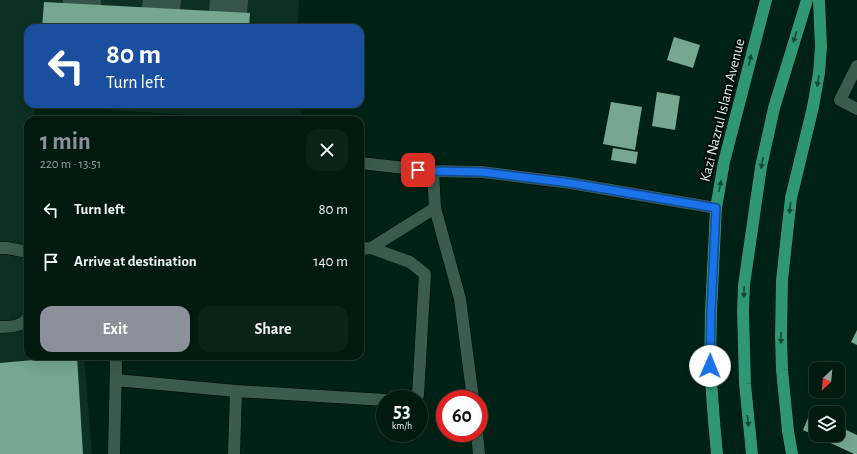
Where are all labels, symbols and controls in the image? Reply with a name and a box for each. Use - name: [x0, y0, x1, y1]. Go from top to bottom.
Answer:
- one-way arrow: [792, 32, 798, 44]
- street label: Kazi Nazrul Islam Avenue: [697, 37, 748, 183]
- icon: left: [40, 40, 92, 92]
- text: 80 m: [106, 41, 161, 69]
- one-way arrow: [748, 54, 754, 66]
- text: Turn left: [106, 74, 165, 92]
- one-way arrow: [814, 75, 820, 87]
- button: close: [306, 129, 348, 171]
- text: 1 min: [40, 130, 91, 154]
- pin: [401, 153, 435, 187]
- one-way arrow: [759, 157, 765, 169]
- text: 220 m · 13:51: [40, 158, 101, 171]
- icon: arrive: [407, 159, 429, 181]
- one-way arrow: [717, 180, 723, 192]
- icon: left: [40, 199, 62, 221]
- text: Turn left: [74, 202, 125, 217]
- text: 80 m: [318, 202, 348, 217]
- one-way arrow: [787, 202, 793, 214]
- icon: arrive: [40, 251, 62, 273]
- text: Arrive at destination: [74, 254, 197, 269]
- text: 140 m: [313, 254, 348, 269]
- one-way arrow: [741, 286, 747, 299]
- button: Exit: [40, 306, 190, 352]
- button: Share: [198, 306, 348, 352]
- one-way arrow: [778, 332, 784, 345]
- position arrow: [689, 345, 731, 387]
- north arrow: [809, 362, 845, 398]
- map controls: [809, 362, 845, 442]
- speed limit sign: 60: [436, 390, 488, 442]
- text: 53: [393, 401, 411, 421]
- button: layers: [809, 406, 845, 442]
- one-way arrow: [745, 415, 751, 427]
- text: km/h: [392, 421, 412, 431]

